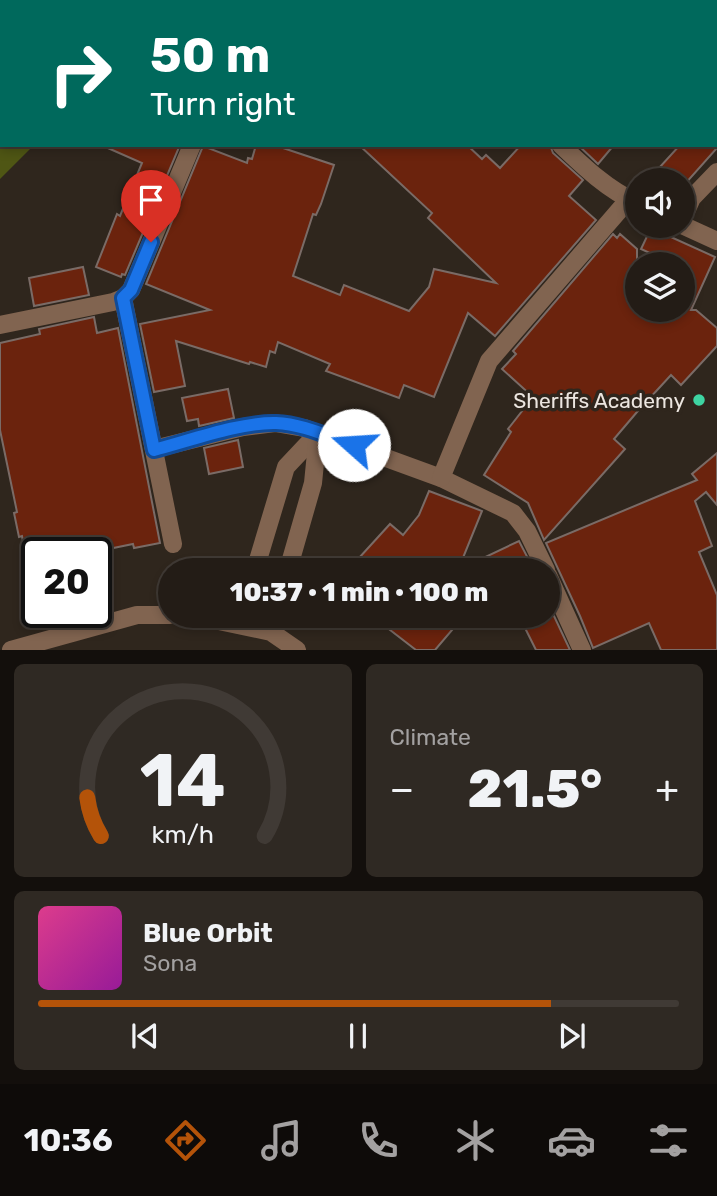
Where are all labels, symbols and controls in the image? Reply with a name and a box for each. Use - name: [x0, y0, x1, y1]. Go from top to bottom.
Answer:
- text: 50 m: [150, 26, 270, 84]
- icon: right: [35, 28, 126, 119]
- text: Turn right: [150, 85, 295, 123]
- map controls: [625, 168, 695, 322]
- button: sound: [625, 168, 695, 238]
- pin: [121, 170, 181, 242]
- icon: arrive: [132, 181, 170, 219]
- button: layers: [625, 252, 695, 322]
- place label: Sheriffs Academy: [513, 388, 685, 413]
- marker: Sheriffs Academy: [691, 392, 707, 408]
- position arrow: [317, 408, 391, 482]
- speed limit sign: 20: [21, 537, 112, 628]
- text: 10:37 · 1 min · 100 m: [230, 577, 488, 608]
- text: Climate: [390, 723, 471, 751]
- text: 14: [140, 739, 226, 825]
- text: 21.5°: [467, 758, 602, 820]
- text: −: [390, 766, 414, 812]
- text: +: [655, 766, 679, 812]
- text: km/h: [152, 820, 214, 849]
- text: Blue Orbit: [143, 918, 273, 949]
- text: Sona: [143, 949, 197, 977]
- icon: previous: [126, 1017, 164, 1055]
- icon: pause: [339, 1017, 377, 1055]
- icon: next: [553, 1017, 591, 1055]
- icon: directions: [161, 1116, 210, 1165]
- icon: music: [257, 1116, 306, 1165]
- icon: phone: [354, 1116, 403, 1165]
- icon: climate: [451, 1116, 500, 1165]
- icon: car: [547, 1116, 596, 1165]
- icon: filters: [644, 1116, 693, 1165]
- text: 10:36: [24, 1121, 113, 1159]

